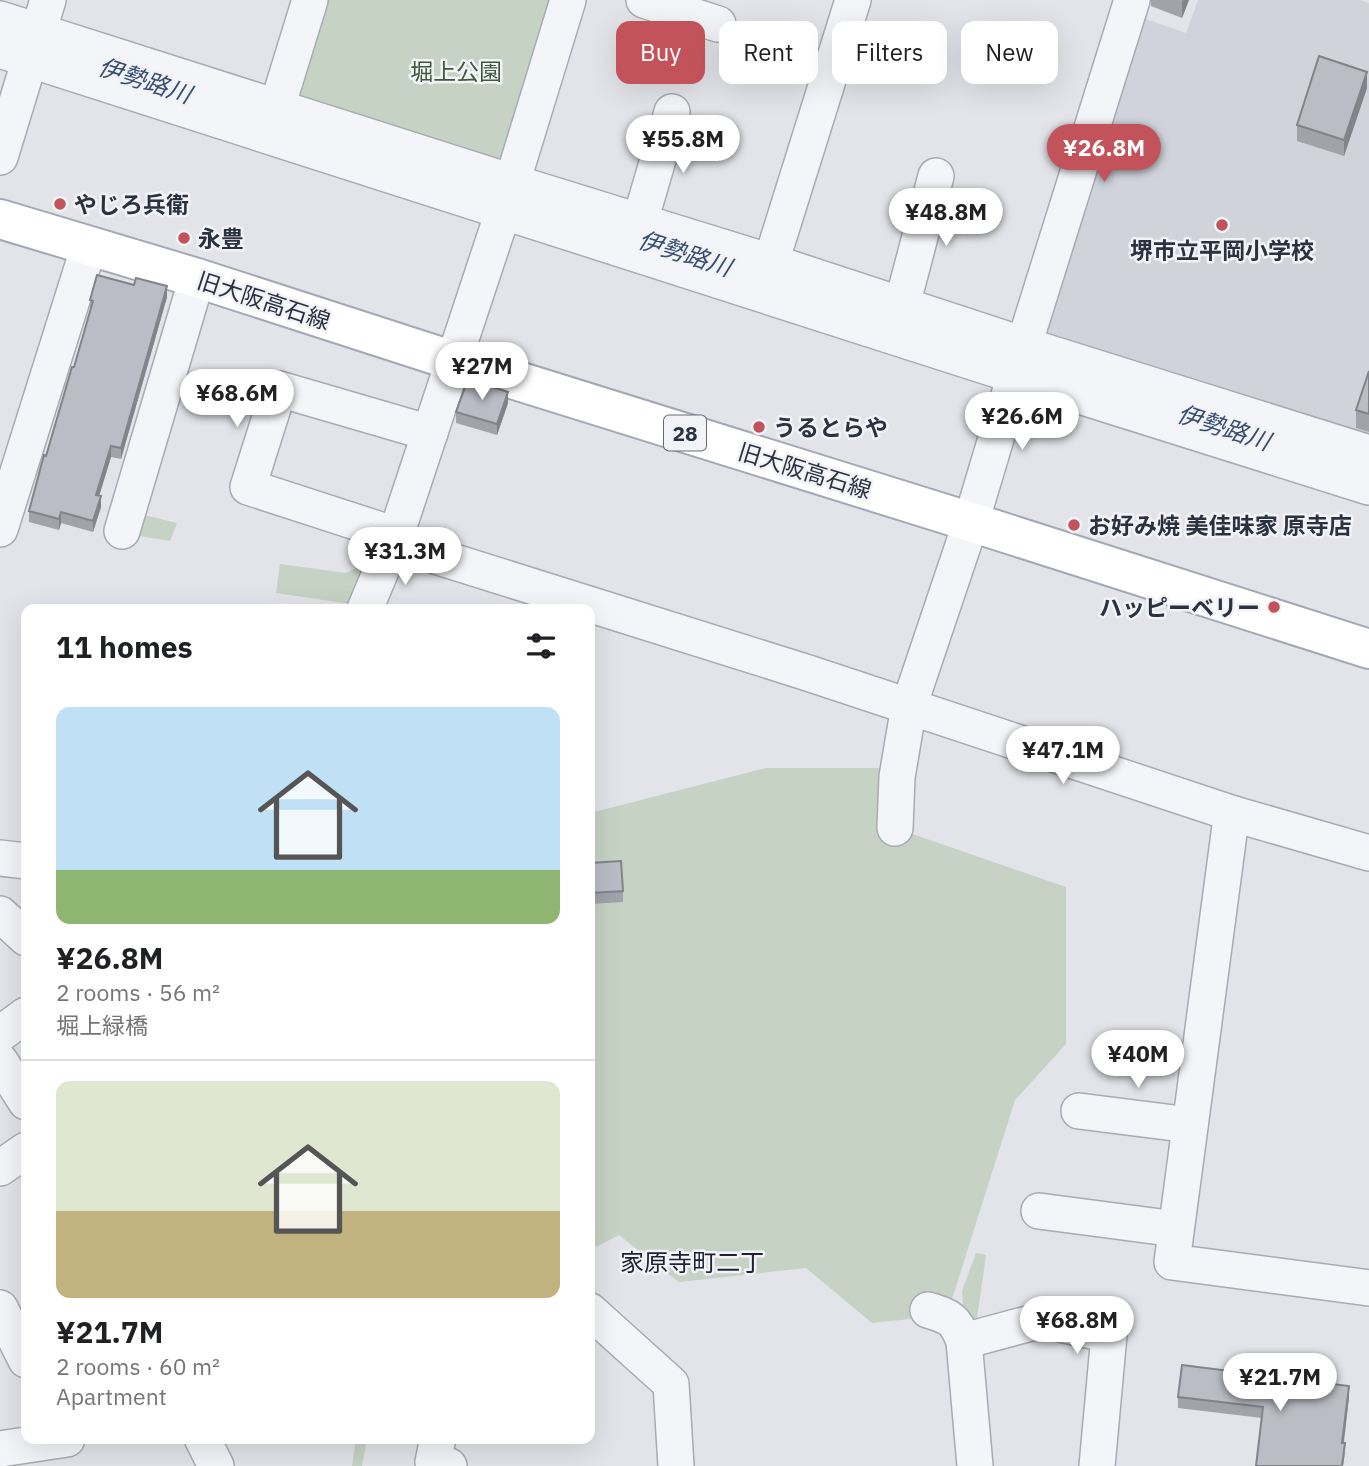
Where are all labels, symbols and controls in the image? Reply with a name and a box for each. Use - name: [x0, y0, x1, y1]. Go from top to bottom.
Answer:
- chip: Buy: [616, 21, 705, 84]
- chip: Rent: [719, 21, 818, 84]
- chip: Filters: [832, 21, 947, 84]
- chip: New: [961, 21, 1058, 84]
- water label: 伊勢路川: [94, 50, 198, 111]
- park label: 堀上公園: [410, 56, 502, 86]
- pin: ¥55.8M: [626, 116, 740, 175]
- text: ¥55.8M: [642, 123, 724, 153]
- pin: ¥26.8M: [1047, 124, 1161, 184]
- text: ¥26.8M: [1063, 132, 1145, 162]
- pin: ¥48.8M: [889, 188, 1003, 248]
- place label: やじろ兵衛: [74, 189, 189, 219]
- marker: やじろ兵衛: [52, 196, 68, 212]
- text: ¥48.8M: [905, 196, 987, 226]
- marker: 堺市立平岡小学校: [1214, 217, 1230, 233]
- place label: 永豊: [198, 223, 244, 253]
- water label: 伊勢路川: [634, 223, 738, 284]
- marker: 永豊: [176, 230, 192, 246]
- place label: 堺市立平岡小学校: [1130, 235, 1314, 265]
- street label: 旧大阪高石線: [194, 264, 334, 336]
- pin: ¥27M: [441, 342, 523, 402]
- text: ¥27M: [451, 350, 513, 380]
- pin: ¥68.6M: [180, 370, 294, 429]
- text: ¥68.6M: [196, 377, 278, 407]
- pin: ¥26.6M: [965, 392, 1079, 452]
- water label: 伊勢路川: [1173, 397, 1277, 458]
- text: ¥26.6M: [981, 400, 1063, 430]
- place label: うるとらや: [773, 412, 888, 442]
- road number: 28: [664, 416, 706, 450]
- marker: うるとらや: [751, 419, 767, 435]
- street label: 旧大阪高石線: [735, 435, 875, 505]
- place label: お好み焼 美佳味家 原寺店: [1088, 510, 1352, 540]
- marker: お好み焼 美佳味家 原寺店: [1066, 517, 1082, 533]
- pin: ¥31.3M: [348, 528, 462, 587]
- text: ¥31.3M: [364, 535, 446, 565]
- place label: ハッピーベリー: [1099, 592, 1260, 622]
- marker: ハッピーベリー: [1266, 599, 1282, 615]
- text: 11 homes: [56, 627, 193, 666]
- icon: filters: [522, 627, 560, 665]
- pin: ¥47.1M: [1006, 726, 1120, 786]
- text: ¥47.1M: [1022, 734, 1104, 764]
- icon: home: [245, 752, 371, 878]
- text: ¥26.8M: [56, 938, 163, 977]
- text: 2 rooms · 56 m²: [56, 977, 220, 1007]
- text: 堀上緑橋: [56, 1010, 148, 1040]
- pin: ¥40M: [1097, 1030, 1179, 1090]
- text: ¥40M: [1107, 1038, 1169, 1068]
- icon: home: [245, 1126, 371, 1252]
- district label: 家原寺町二丁: [620, 1246, 764, 1278]
- pin: ¥68.8M: [1020, 1296, 1134, 1356]
- text: ¥68.8M: [1036, 1304, 1118, 1334]
- text: ¥21.7M: [56, 1312, 163, 1351]
- text: 2 rooms · 60 m²: [56, 1351, 220, 1381]
- pin: ¥21.7M: [1223, 1354, 1337, 1413]
- text: ¥21.7M: [1239, 1361, 1321, 1391]
- text: Apartment: [56, 1381, 167, 1411]

